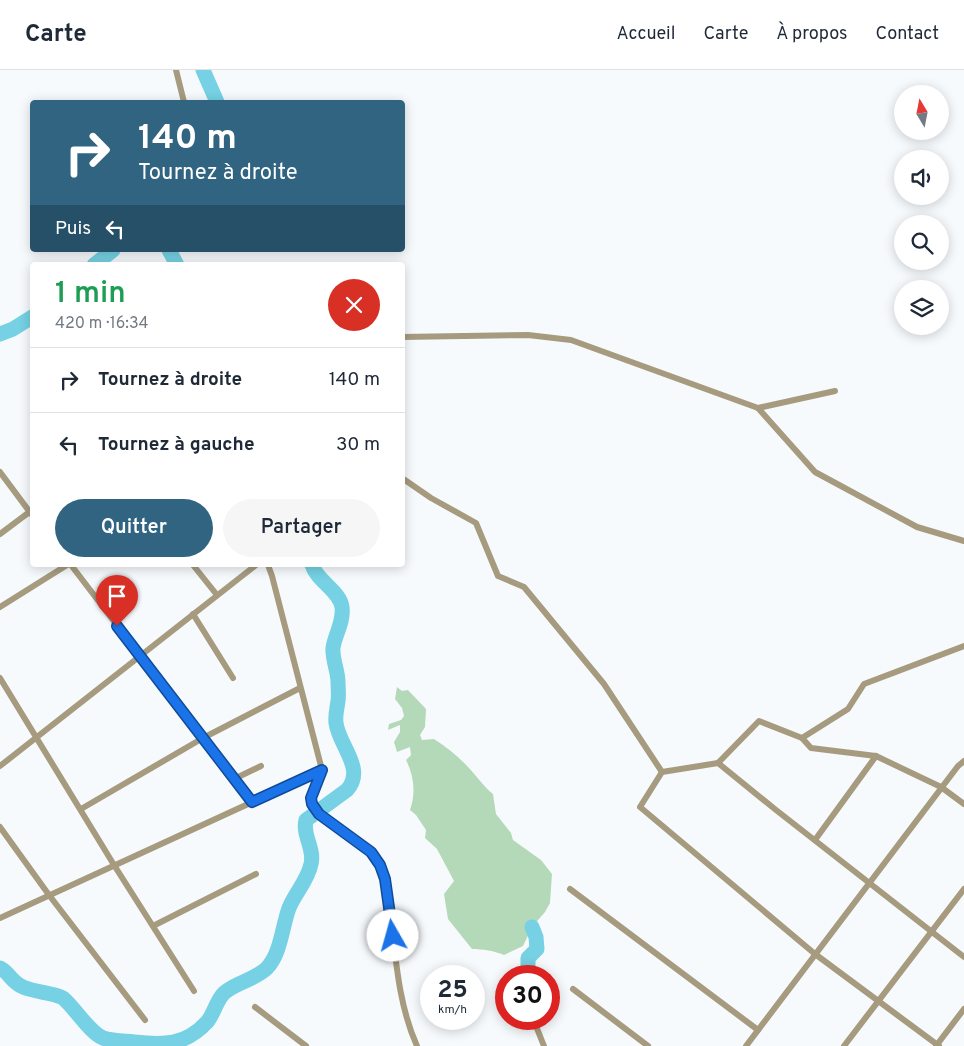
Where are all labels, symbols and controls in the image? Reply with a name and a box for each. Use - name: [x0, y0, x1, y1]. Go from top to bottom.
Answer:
- text: Carte: [25, 20, 87, 50]
- text: Accueil: [616, 23, 675, 46]
- text: Carte: [703, 23, 748, 46]
- text: À propos: [776, 23, 847, 46]
- text: Contact: [875, 23, 939, 46]
- north arrow: [894, 85, 949, 140]
- map controls: [894, 85, 949, 335]
- text: 140 m: [138, 117, 237, 161]
- icon: right: [55, 120, 120, 185]
- button: sound: [894, 150, 949, 205]
- text: Tournez à droite: [138, 160, 298, 187]
- icon: left: [101, 215, 129, 243]
- button: search: [894, 215, 949, 270]
- text: Puis: [55, 217, 91, 241]
- text: 1 min: [55, 276, 126, 313]
- button: close: [328, 279, 380, 331]
- button: layers: [894, 280, 949, 335]
- text: 420 m · 16:34: [55, 314, 149, 334]
- icon: right: [55, 366, 83, 394]
- text: Tournez à droite: [98, 368, 242, 392]
- text: 140 m: [329, 368, 380, 392]
- icon: left: [55, 431, 83, 459]
- text: Tournez à gauche: [98, 433, 255, 457]
- text: 30 m: [336, 433, 380, 457]
- button: Quitter: [55, 499, 213, 557]
- button: Partager: [223, 499, 380, 557]
- pin: [96, 575, 138, 626]
- icon: arrive: [103, 582, 131, 610]
- position arrow: [366, 909, 418, 961]
- speed limit sign: 30: [495, 965, 560, 1030]
- text: 25: [437, 975, 468, 1007]
- text: km/h: [438, 1002, 467, 1018]

